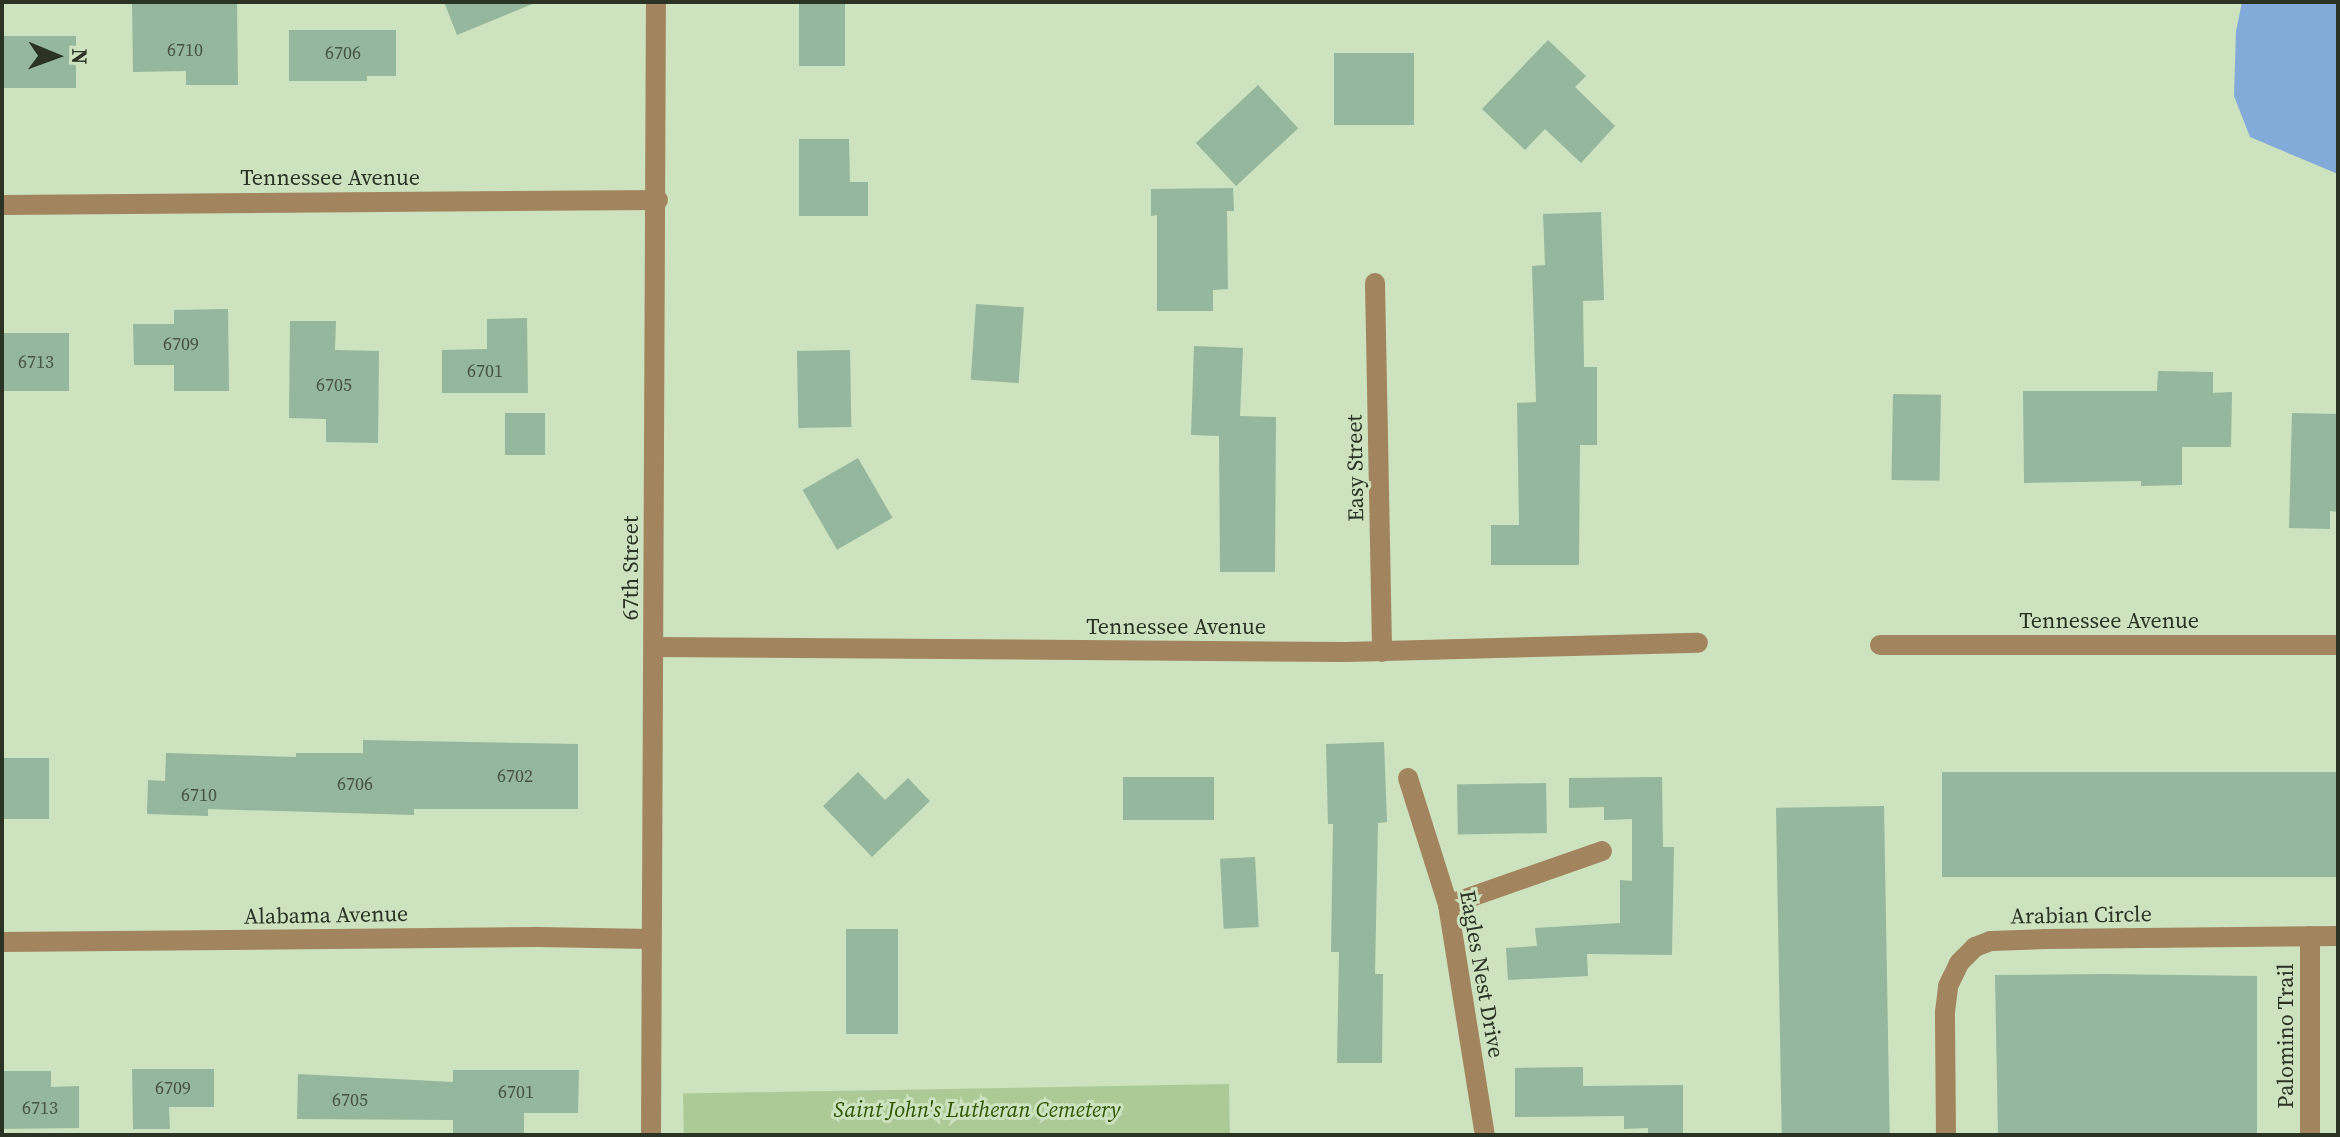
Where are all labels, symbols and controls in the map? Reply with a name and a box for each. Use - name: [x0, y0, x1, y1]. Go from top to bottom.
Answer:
- north arrow: [16, 16, 96, 96]
- house number: 6710: [167, 39, 203, 61]
- house number: 6706: [325, 42, 361, 64]
- text: N: [65, 48, 95, 65]
- street label: Tennessee Avenue: [240, 165, 420, 191]
- house number: 6709: [163, 333, 199, 355]
- house number: 6713: [18, 351, 54, 373]
- house number: 6701: [467, 360, 503, 382]
- house number: 6705: [316, 374, 352, 396]
- street label: Easy Street: [1341, 414, 1369, 522]
- street label: 67th Street: [618, 516, 644, 620]
- street label: Tennessee Avenue: [2019, 608, 2199, 634]
- street label: Tennessee Avenue: [1086, 614, 1266, 640]
- house number: 6702: [497, 765, 533, 787]
- house number: 6706: [337, 773, 373, 795]
- house number: 6710: [181, 784, 217, 806]
- street label: Eagles Nest Drive: [1454, 888, 1510, 1060]
- street label: Alabama Avenue: [244, 900, 408, 930]
- street label: Arabian Circle: [2010, 901, 2152, 929]
- street label: Palomino Trail: [2273, 963, 2299, 1109]
- house number: 6709: [155, 1077, 191, 1099]
- house number: 6701: [498, 1081, 534, 1103]
- house number: 6705: [332, 1089, 368, 1111]
- house number: 6713: [22, 1097, 58, 1119]
- park label: Saint John's Lutheran Cemetery: [834, 1097, 1120, 1123]

